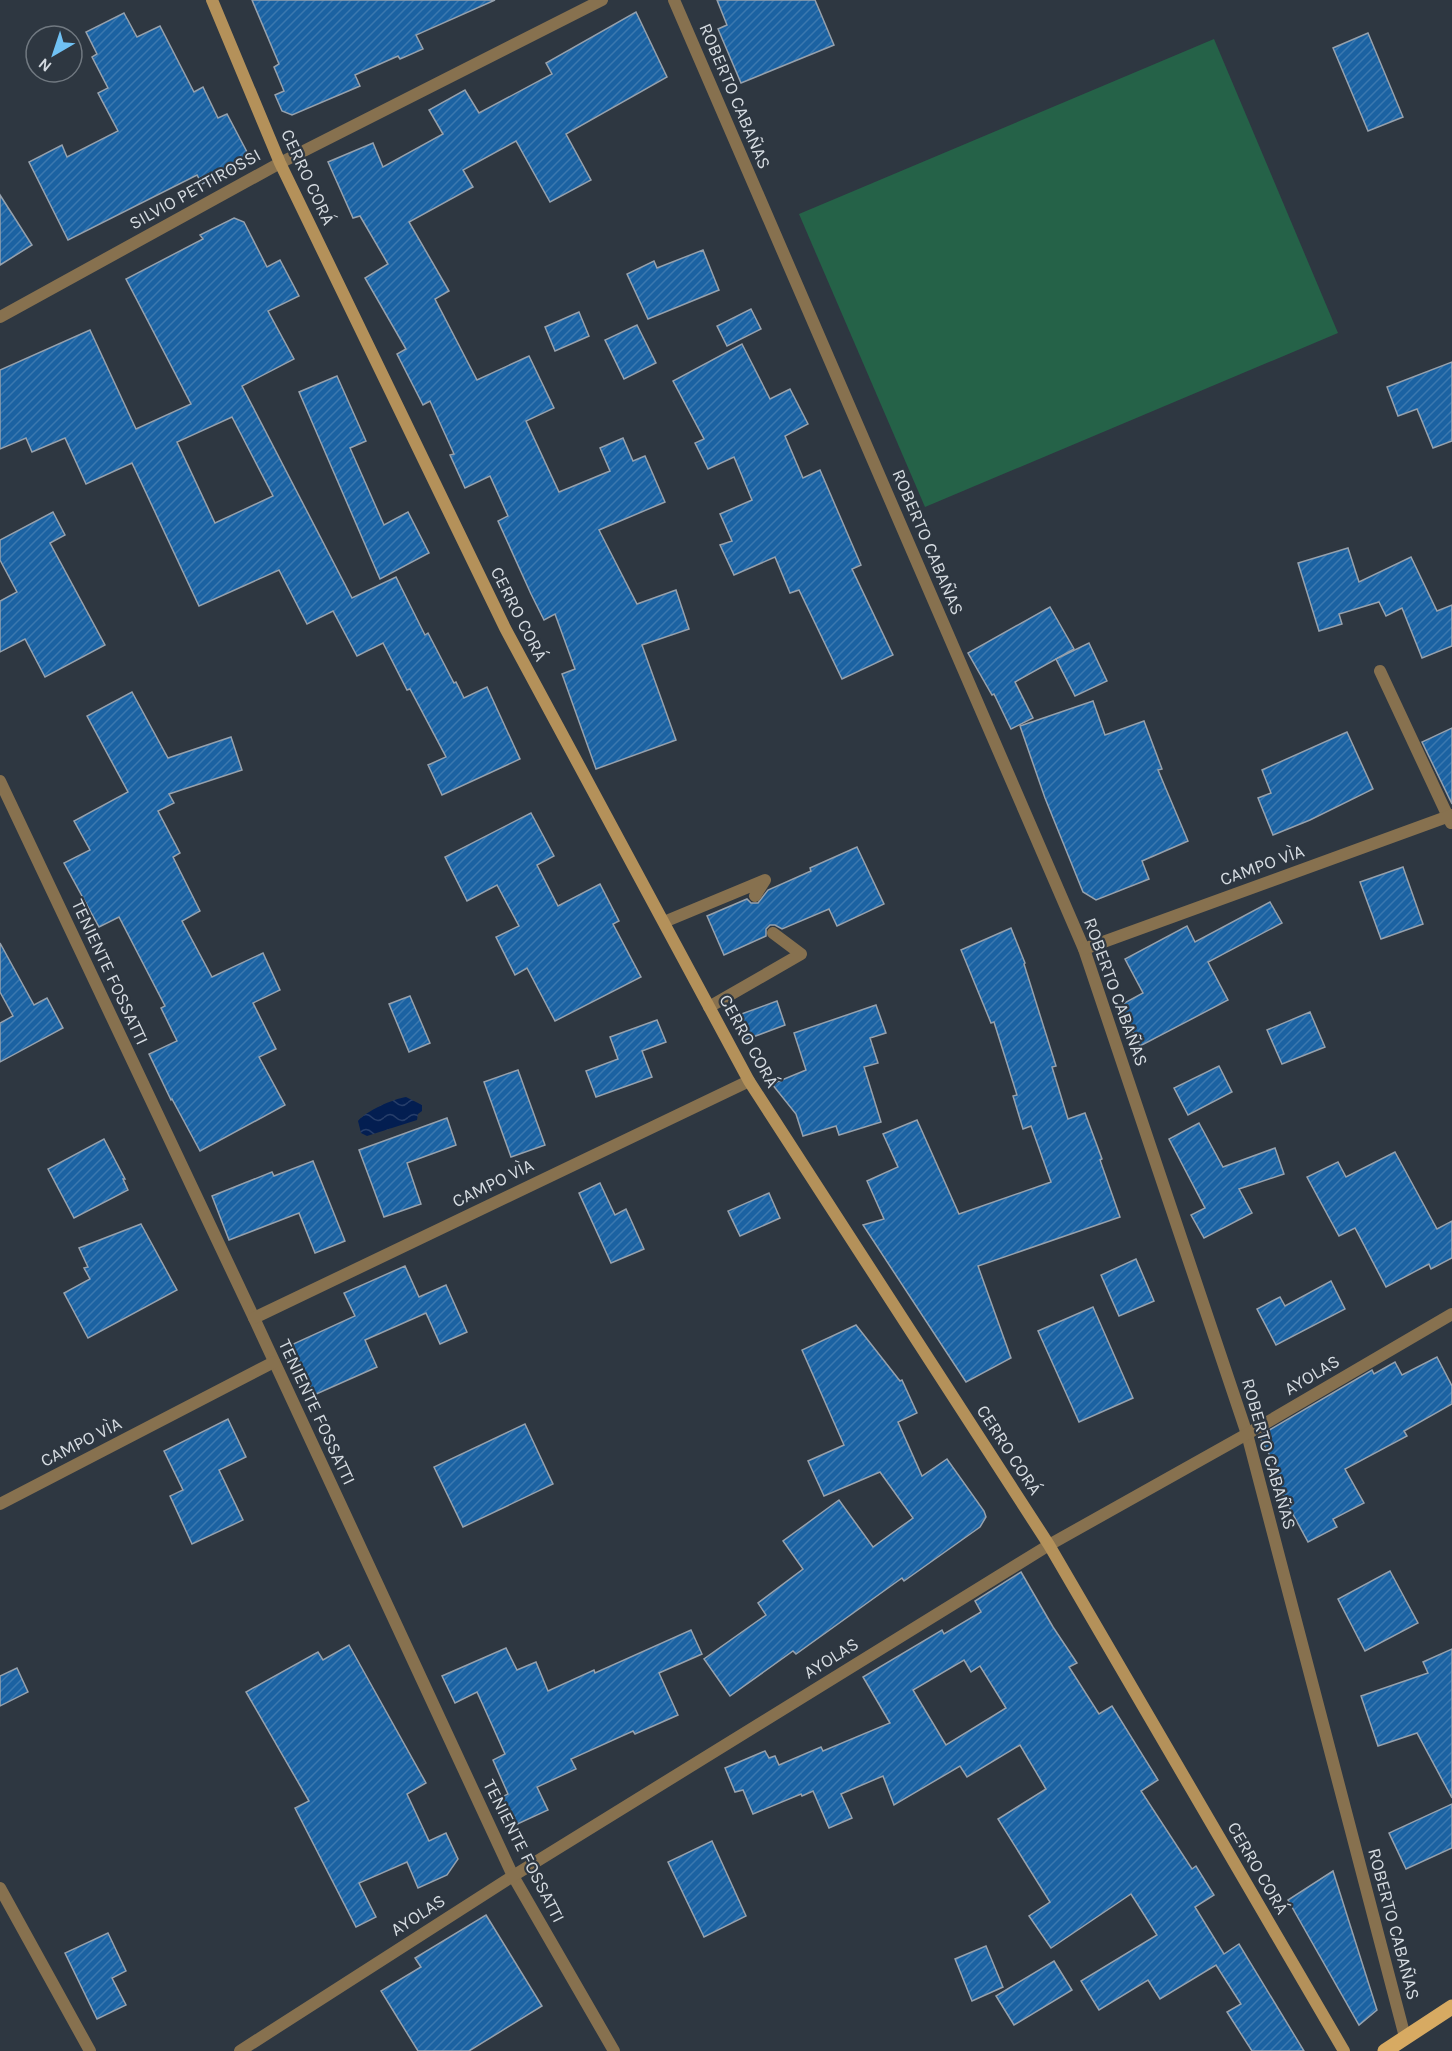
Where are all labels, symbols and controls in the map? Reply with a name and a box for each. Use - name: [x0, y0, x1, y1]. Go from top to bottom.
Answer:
- street label: ROBERTO CABAÑAS: [694, 20, 776, 172]
- north arrow: [24, 24, 84, 84]
- text: N: [34, 54, 55, 76]
- street label: CERRO CORÁ: [276, 125, 341, 228]
- street label: SILVIO PETTIROSSI: [125, 144, 265, 234]
- street label: ROBERTO CABAÑAS: [887, 466, 969, 618]
- street label: CERRO CORÁ: [486, 563, 553, 665]
- street label: CAMPO VÌA: [1217, 839, 1307, 890]
- street label: TENIENTE FOSSATTI: [67, 896, 153, 1048]
- street label: ROBERTO CABAÑAS: [1079, 915, 1153, 1069]
- street label: CERRO CORÁ: [714, 990, 784, 1091]
- street label: CAMPO VÌA: [448, 1153, 537, 1212]
- street label: TENIENTE FOSSATTI: [274, 1336, 360, 1488]
- street label: AYOLAS: [1280, 1350, 1344, 1400]
- street label: ROBERTO CABAÑAS: [1237, 1376, 1301, 1532]
- street label: CERRO CORÁ: [972, 1400, 1047, 1499]
- street label: CAMPO VÌA: [36, 1411, 125, 1472]
- street label: AYOLAS: [799, 1633, 863, 1683]
- street label: TENIENTE FOSSATTI: [478, 1776, 570, 1926]
- street label: CERRO CORÁ: [1223, 1817, 1294, 1918]
- street label: ROBERTO CABAÑAS: [1363, 1846, 1425, 2002]
- street label: AYOLAS: [387, 1889, 449, 1941]

